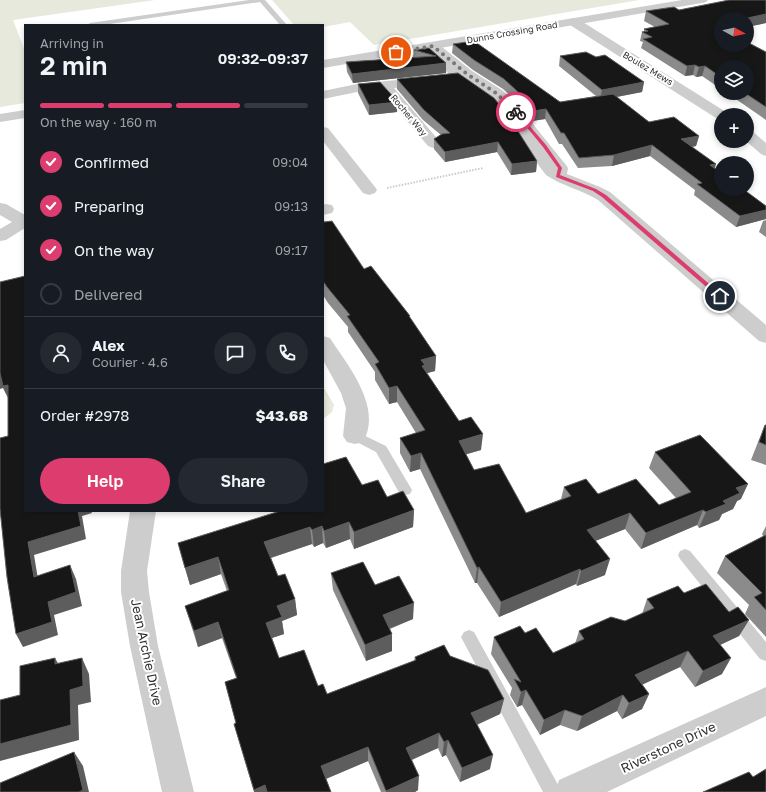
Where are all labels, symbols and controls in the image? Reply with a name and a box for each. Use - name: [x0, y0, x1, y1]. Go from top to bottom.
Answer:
- north arrow: [714, 12, 754, 52]
- map controls: [714, 12, 754, 196]
- street label: Dunns Crossing Road: [466, 19, 558, 45]
- text: Arriving in: [40, 35, 104, 51]
- pin: [379, 35, 413, 69]
- icon: bag: [385, 41, 407, 63]
- text: 09:32–09:37: [218, 49, 308, 67]
- street label: Boulez Mews: [621, 49, 675, 87]
- text: 2 min: [40, 50, 108, 81]
- button: layers: [714, 60, 754, 100]
- street label: Rocher Way: [388, 92, 430, 138]
- courier: [496, 92, 536, 132]
- icon: bike: [505, 101, 527, 123]
- button: +: [714, 108, 754, 148]
- text: On the way · 160 m: [40, 114, 157, 130]
- icon: check: [40, 151, 62, 173]
- text: Confirmed: [74, 153, 149, 171]
- text: 09:04: [272, 154, 308, 170]
- button: −: [714, 156, 754, 196]
- icon: check: [40, 195, 62, 217]
- text: Preparing: [74, 197, 144, 215]
- text: 09:13: [274, 198, 308, 214]
- icon: check: [40, 239, 62, 261]
- text: On the way: [74, 241, 154, 259]
- text: 09:17: [275, 242, 308, 258]
- pin: [703, 279, 737, 313]
- text: Delivered: [74, 285, 142, 303]
- icon: home: [709, 285, 731, 307]
- button: person: [40, 332, 82, 374]
- button: chat: [214, 332, 256, 374]
- button: phone: [266, 332, 308, 374]
- text: Alex: [92, 336, 125, 354]
- text: Courier · 4.6: [92, 354, 168, 370]
- text: Order #2978: [40, 406, 129, 424]
- text: $43.68: [255, 406, 308, 424]
- button: Help: [40, 458, 170, 504]
- button: Share: [178, 458, 308, 504]
- street label: Jean Archie Drive: [128, 597, 166, 707]
- street label: Riverstone Drive: [618, 718, 718, 776]

